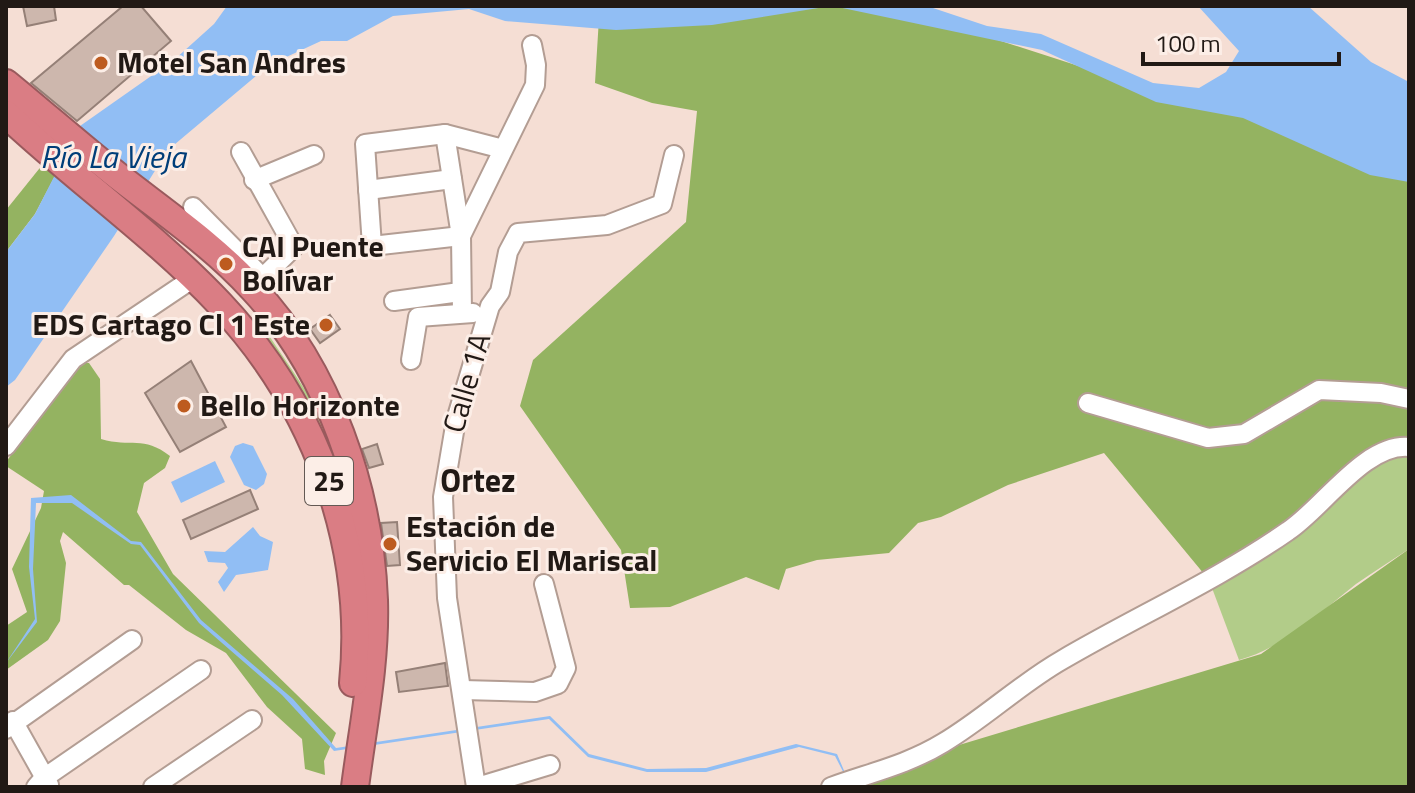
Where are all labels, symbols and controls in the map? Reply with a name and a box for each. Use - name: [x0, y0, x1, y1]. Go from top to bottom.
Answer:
- scale bar: [1143, 16, 1339, 66]
- text: 100 m: [1155, 25, 1221, 61]
- place label: Motel San Andres: [117, 39, 346, 85]
- marker: Motel San Andres: [92, 54, 110, 72]
- water label: Río La Vieja: [40, 132, 188, 180]
- place label: CAI Puente Bolívar: [242, 223, 384, 303]
- marker: CAI Puente Bolívar: [217, 255, 235, 273]
- place label: EDS Cartago Cl 1 Este: [32, 301, 310, 347]
- marker: EDS Cartago Cl 1 Este: [317, 316, 335, 334]
- street label: Calle 1A: [430, 327, 502, 438]
- place label: Bello Horizonte: [200, 382, 400, 428]
- marker: Bello Horizonte: [175, 397, 193, 415]
- district label: Ortez: [440, 456, 516, 504]
- road number: 25: [305, 457, 353, 505]
- place label: Estación de Servicio El Mariscal: [406, 503, 657, 583]
- marker: Estación de Servicio El Mariscal: [381, 535, 399, 553]

